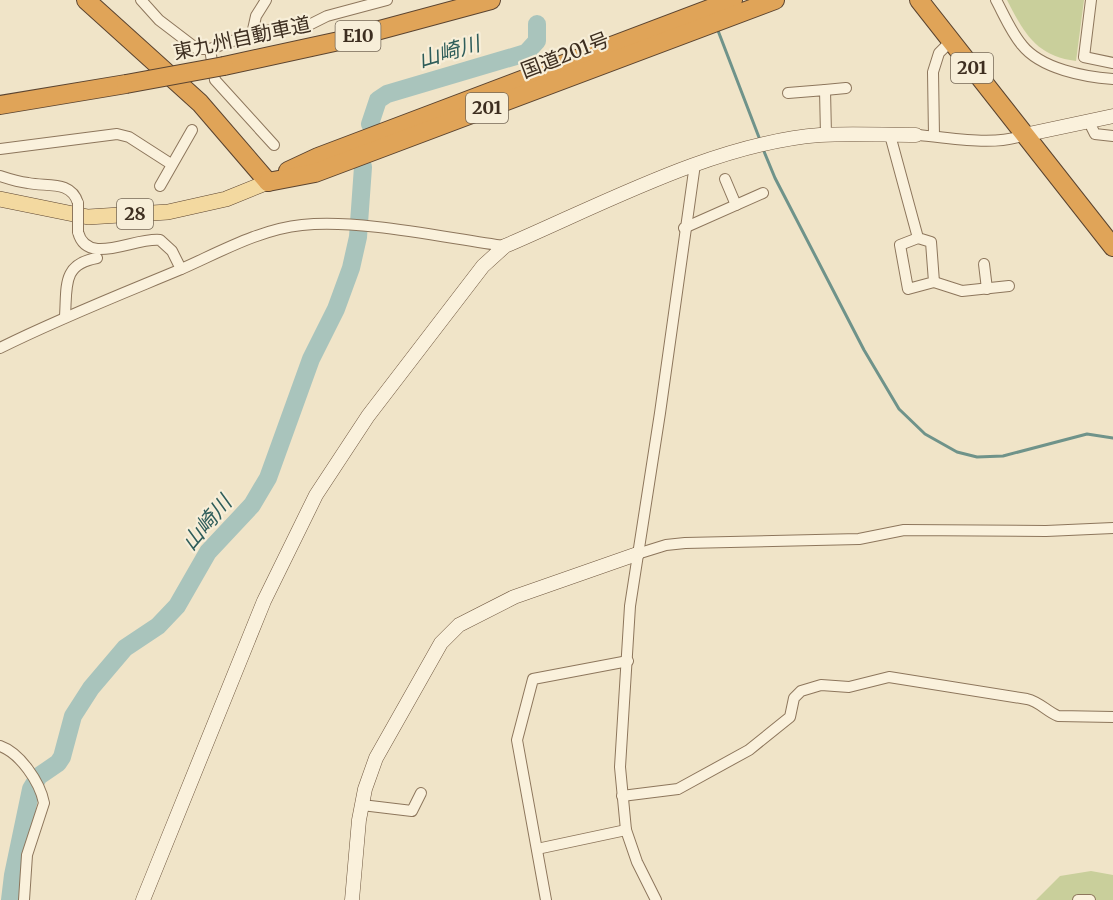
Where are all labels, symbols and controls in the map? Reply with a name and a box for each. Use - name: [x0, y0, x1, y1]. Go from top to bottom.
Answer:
- street label: 東九州自動車道: [171, 11, 313, 64]
- road number: E10: [336, 21, 380, 51]
- street label: 国道201号: [517, 26, 613, 83]
- water label: 山崎川: [415, 29, 485, 73]
- road number: 201: [951, 53, 993, 83]
- road number: 201: [466, 93, 508, 123]
- road number: 28: [117, 199, 153, 229]
- water label: 山崎川: [176, 488, 238, 555]

